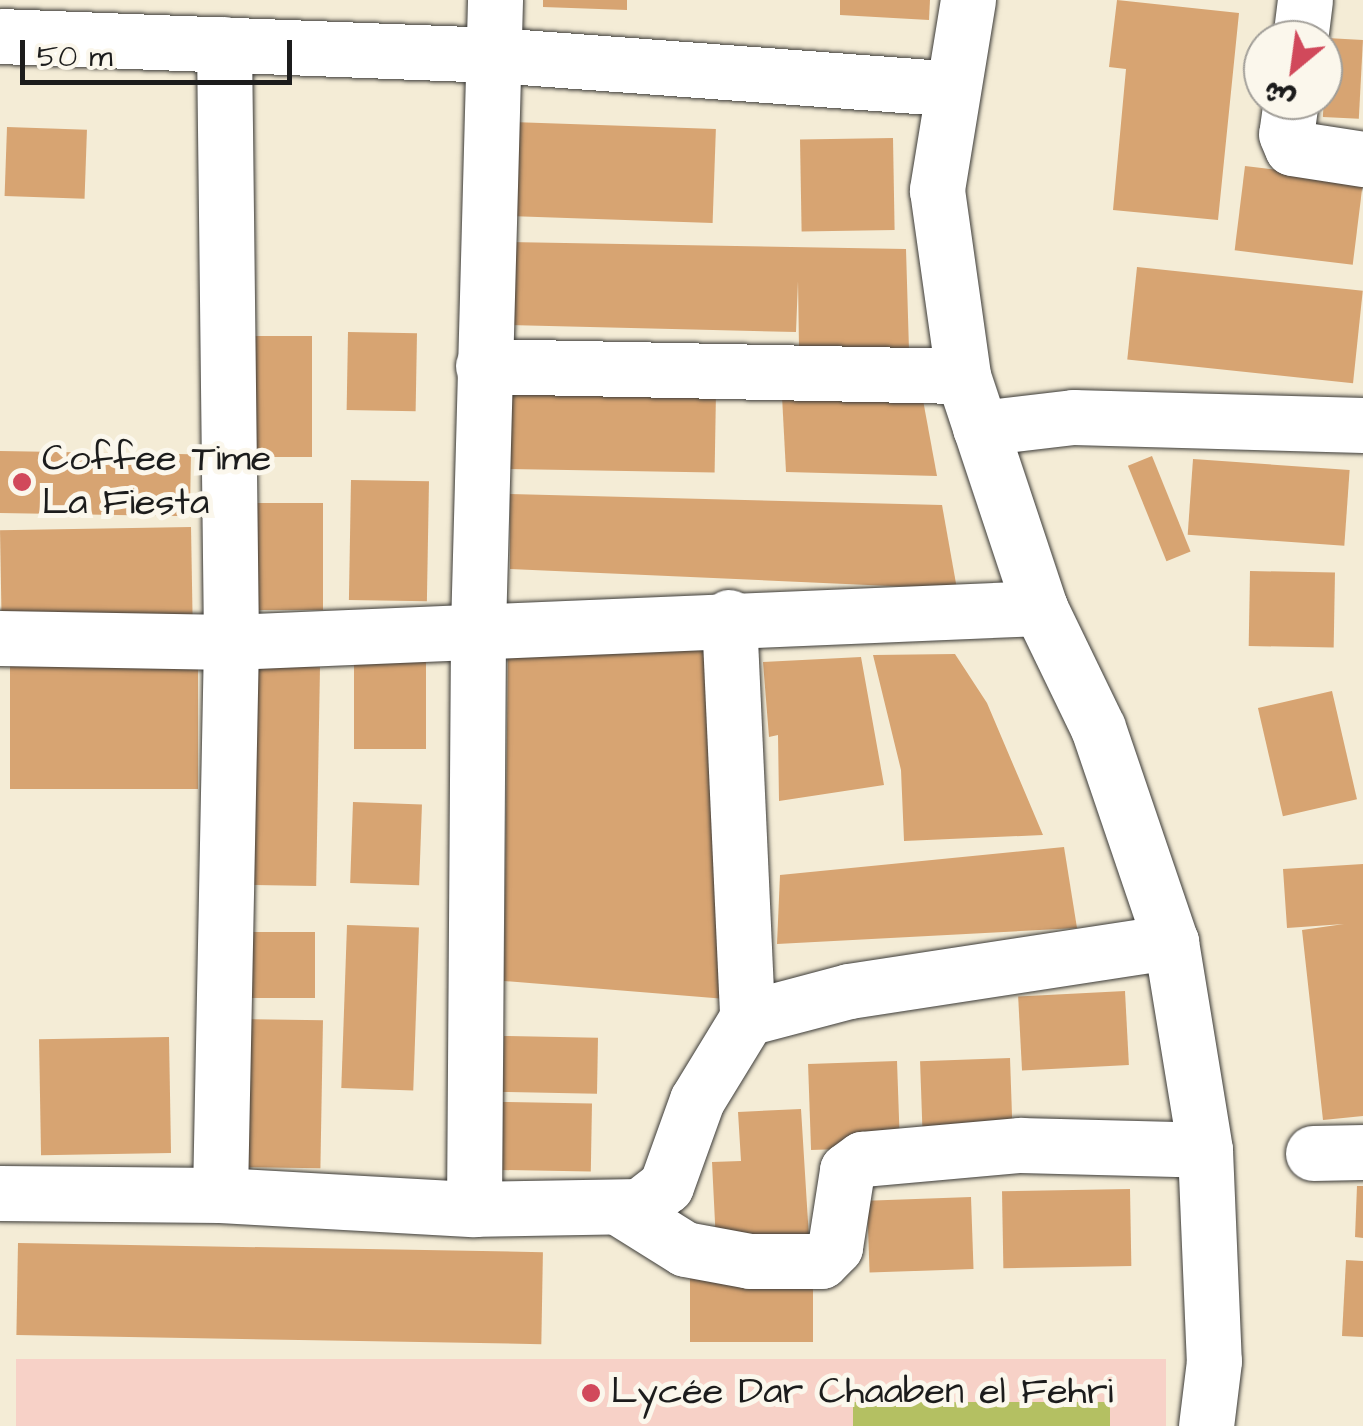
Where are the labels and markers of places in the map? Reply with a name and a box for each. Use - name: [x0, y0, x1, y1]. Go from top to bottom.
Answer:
- place label: Coffee Time La Fiesta: [42, 437, 271, 526]
- marker: Coffee Time La Fiesta: [11, 471, 33, 493]
- place label: Lycée Dar Chaaben el Fehri: [611, 1370, 1113, 1416]
- marker: Lycée Dar Chaaben el Fehri: [580, 1382, 602, 1404]

